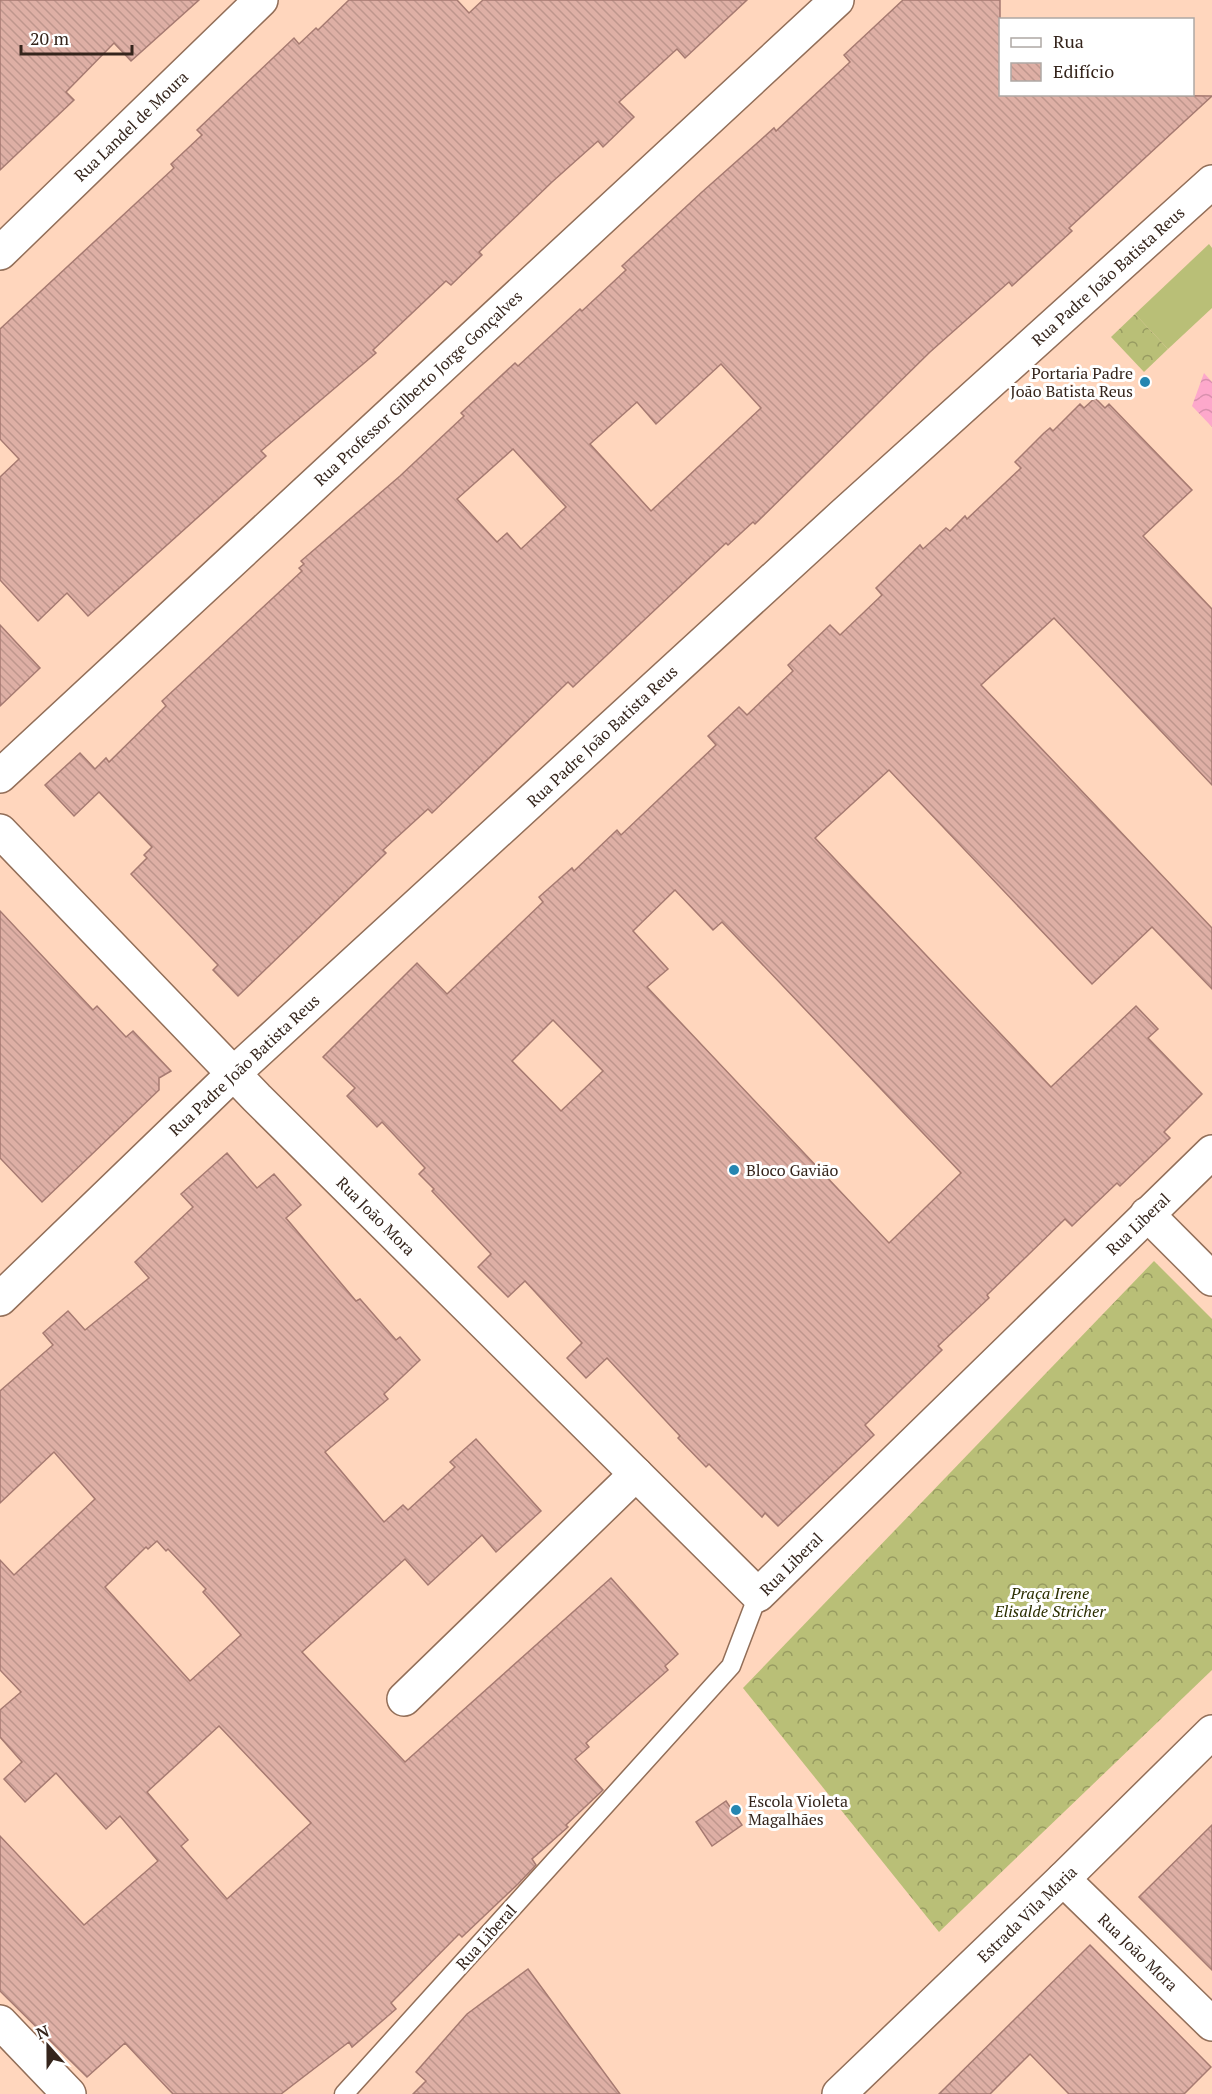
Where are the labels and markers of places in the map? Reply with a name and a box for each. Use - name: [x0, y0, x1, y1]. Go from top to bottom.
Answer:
- place label: Portaria Padre João Batista Reus: [1010, 362, 1133, 402]
- marker: Portaria Padre João Batista Reus: [1138, 375, 1152, 389]
- place label: Bloco Gavião: [746, 1159, 839, 1181]
- marker: Bloco Gavião: [727, 1163, 741, 1177]
- place label: Escola Violeta Magalhães: [748, 1790, 848, 1830]
- marker: Escola Violeta Magalhães: [729, 1803, 743, 1817]

